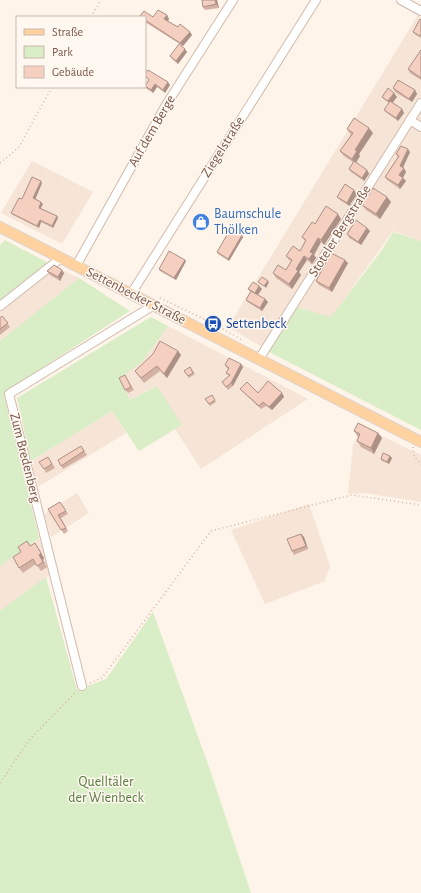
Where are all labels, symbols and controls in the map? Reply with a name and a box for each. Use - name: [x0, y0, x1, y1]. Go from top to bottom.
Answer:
- legend: [16, 16, 146, 88]
- text: Straße: [52, 26, 83, 38]
- text: Park: [52, 46, 73, 58]
- text: Gebäude: [52, 66, 94, 78]
- street label: Auf dem Berge: [126, 93, 178, 169]
- street label: Ziegelstraße: [199, 114, 247, 180]
- street label: Stoteler Bergstraße: [306, 183, 374, 279]
- place label: Baumschule Thölken: [214, 207, 281, 237]
- shop icon: Baumschule Thölken: [191, 212, 211, 232]
- street label: Settenbecker Straße: [84, 265, 188, 327]
- bus stop icon: Settenbeck: [203, 314, 223, 334]
- place label: Settenbeck: [226, 317, 287, 331]
- street label: Zum Bredenberg: [7, 412, 43, 504]
- park label: Quelltäler der Wienbeck: [68, 775, 144, 805]

